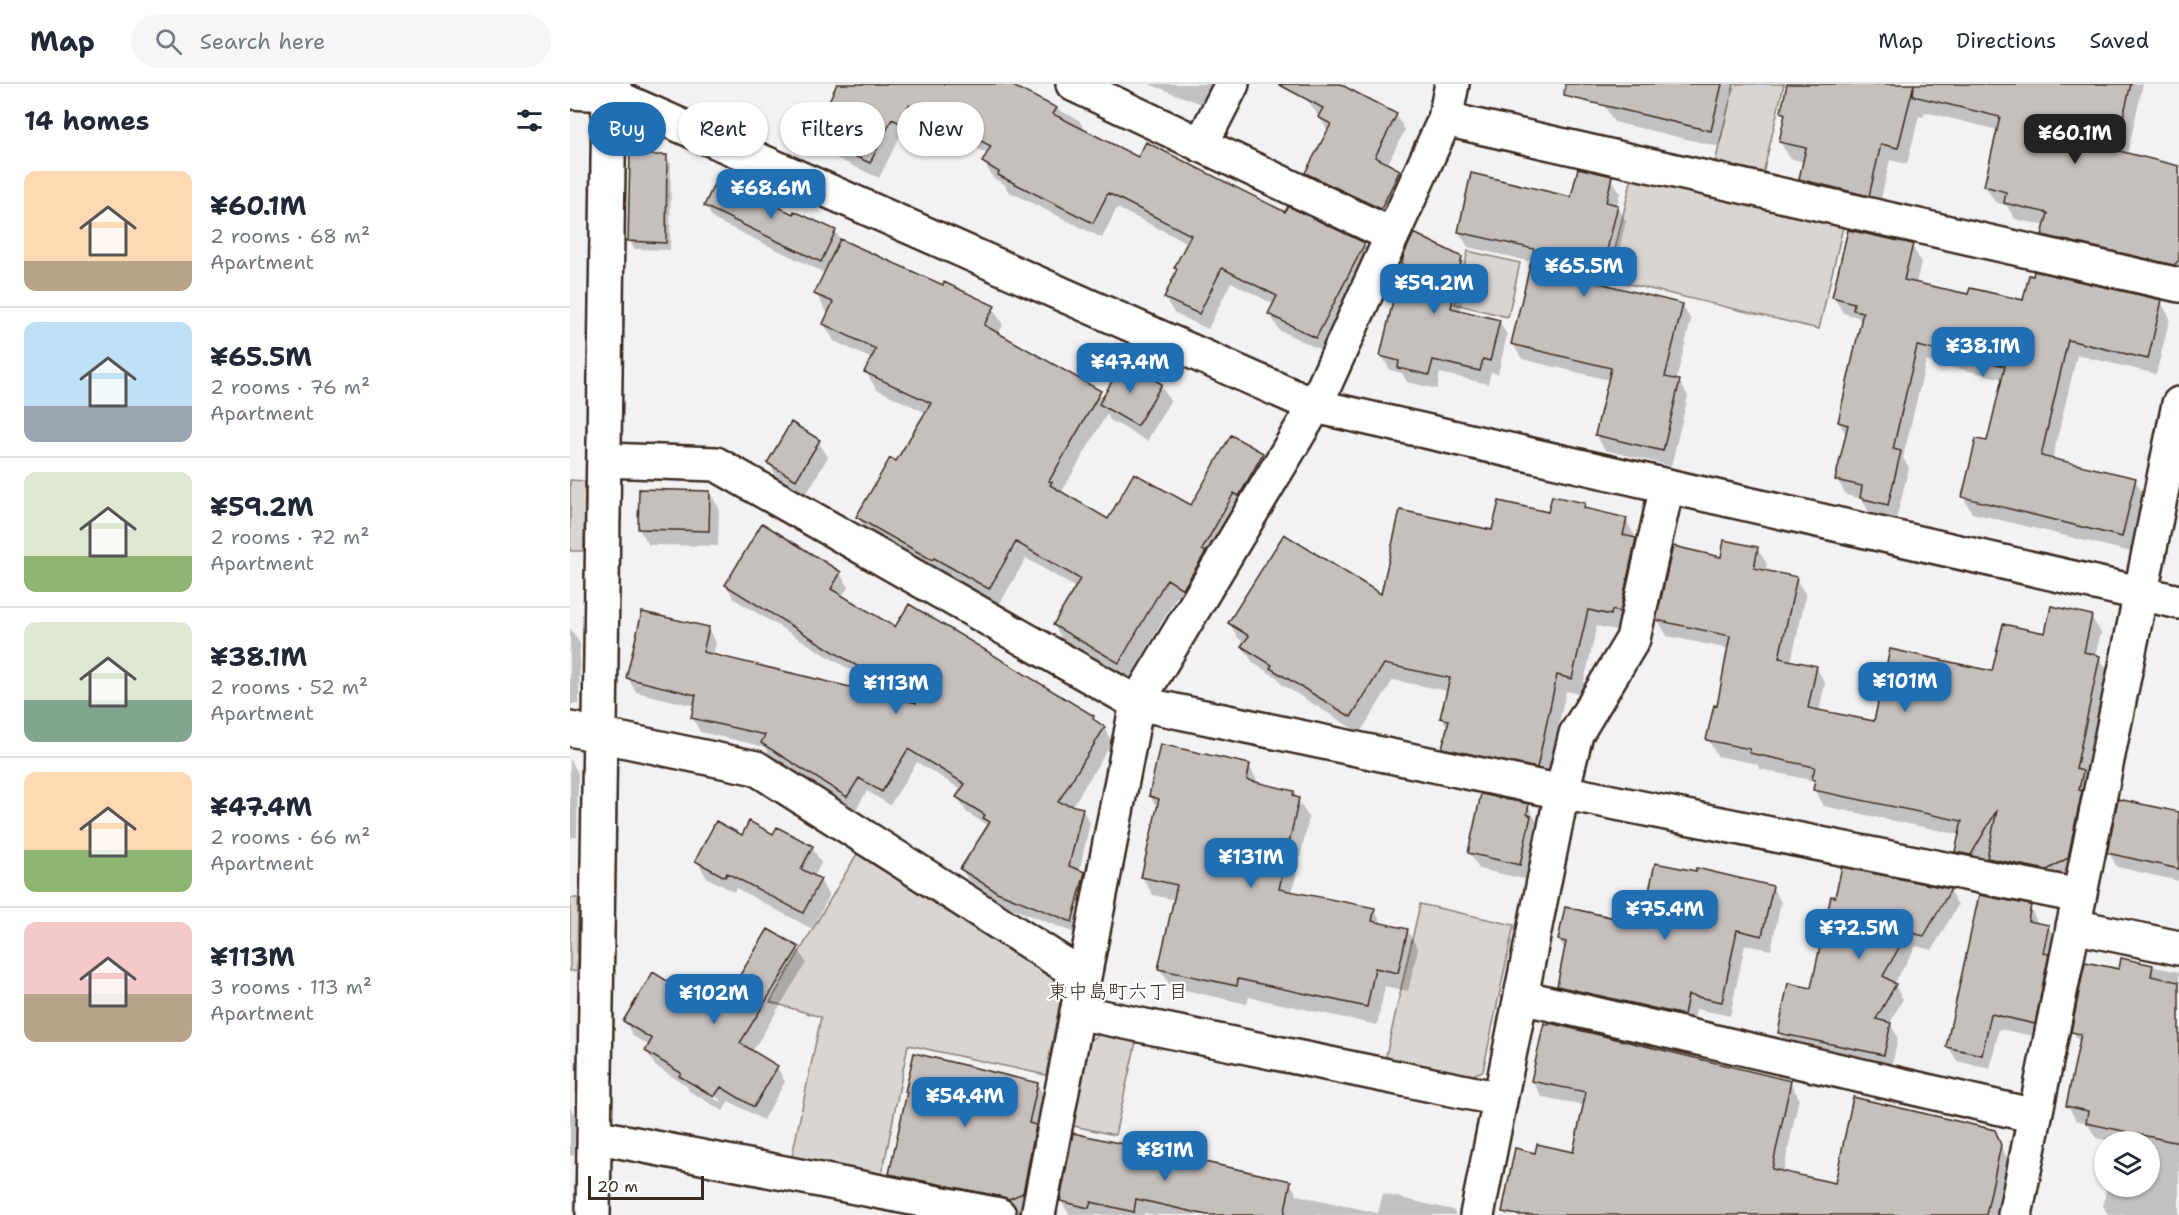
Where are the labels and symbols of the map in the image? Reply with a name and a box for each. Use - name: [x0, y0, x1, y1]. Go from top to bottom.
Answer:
- pin: ¥60.1M: [2026, 114, 2124, 165]
- pin: ¥68.6M: [722, 169, 820, 220]
- pin: ¥65.5M: [1535, 247, 1633, 298]
- pin: ¥59.2M: [1385, 264, 1483, 315]
- pin: ¥38.1M: [1934, 327, 2032, 378]
- pin: ¥47.4M: [1081, 343, 1179, 394]
- pin: ¥101M: [1863, 662, 1947, 713]
- pin: ¥113M: [854, 664, 938, 715]
- pin: ¥131M: [1209, 838, 1293, 889]
- pin: ¥75.4M: [1616, 890, 1714, 941]
- pin: ¥72.5M: [1810, 909, 1908, 960]
- pin: ¥102M: [672, 974, 756, 1025]
- district label: 東中島町六丁目: [1048, 978, 1188, 1004]
- pin: ¥54.4M: [916, 1077, 1014, 1128]
- pin: ¥81M: [1129, 1131, 1201, 1182]
- scale bar: [588, 1173, 704, 1200]

